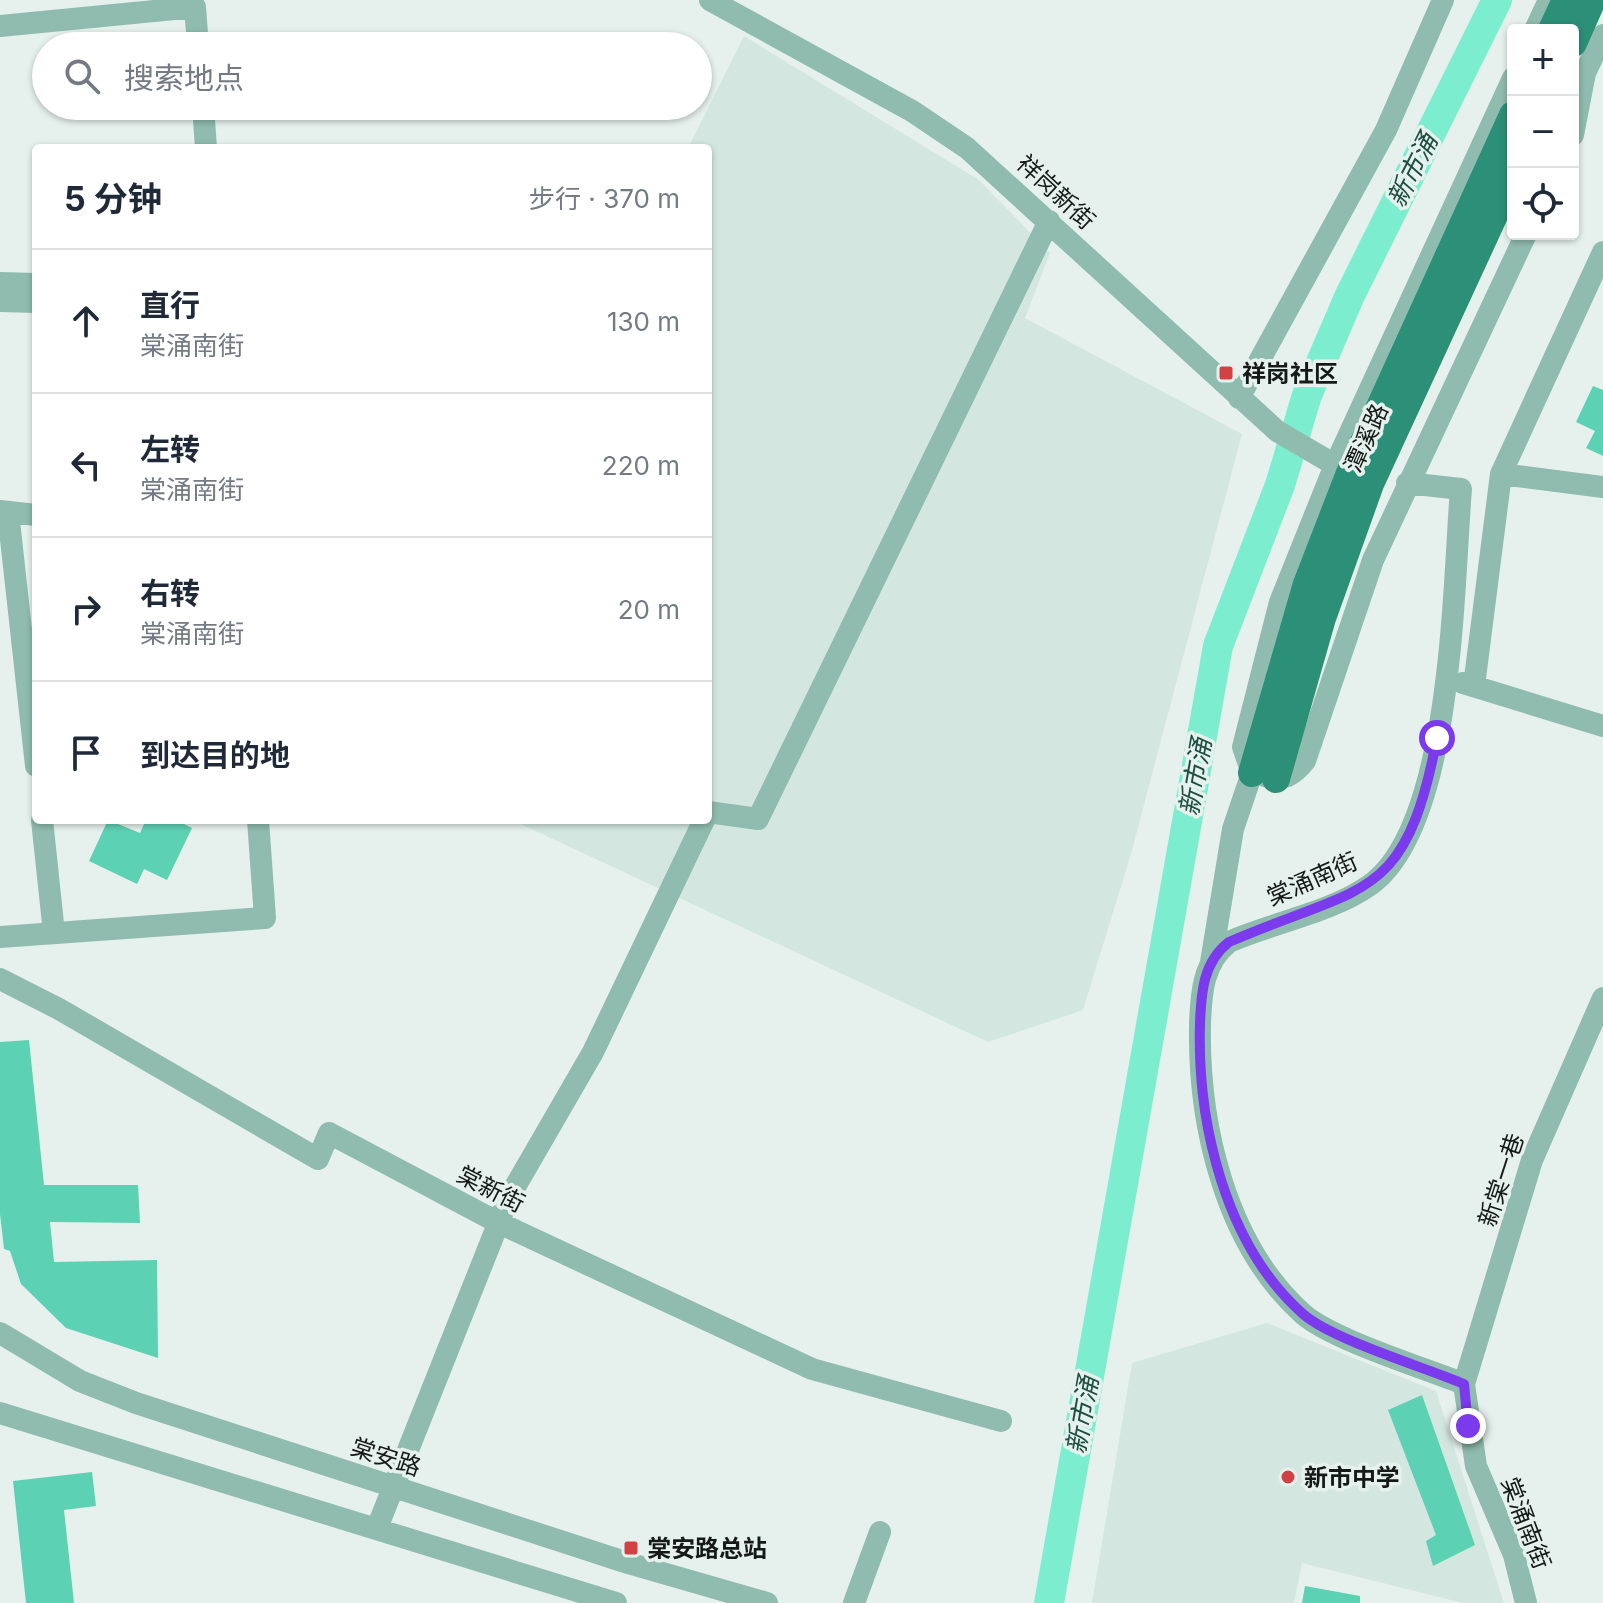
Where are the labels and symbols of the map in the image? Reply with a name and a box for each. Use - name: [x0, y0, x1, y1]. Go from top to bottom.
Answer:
- water label: 新市涌: [1380, 126, 1445, 212]
- street label: 祥岗新街: [1011, 149, 1101, 235]
- place label: 祥岗社区: [1242, 359, 1338, 388]
- marker: 祥岗社区: [1217, 364, 1235, 382]
- street label: 潭溪路: [1338, 399, 1394, 477]
- route start: [1419, 720, 1455, 756]
- water label: 新市涌: [1173, 733, 1218, 818]
- street label: 棠涌南街: [1262, 846, 1362, 912]
- street label: 新棠一巷: [1472, 1130, 1530, 1230]
- street label: 棠新街: [452, 1160, 530, 1218]
- water label: 新市涌: [1060, 1371, 1105, 1456]
- route end: [1450, 1408, 1486, 1444]
- street label: 棠安路: [347, 1432, 425, 1482]
- place label: 新市中学: [1304, 1463, 1400, 1492]
- marker: 新市中学: [1279, 1468, 1297, 1486]
- street label: 棠涌南街: [1495, 1473, 1557, 1573]
- place label: 棠安路总站: [647, 1534, 767, 1563]
- marker: 棠安路总站: [622, 1539, 640, 1557]

